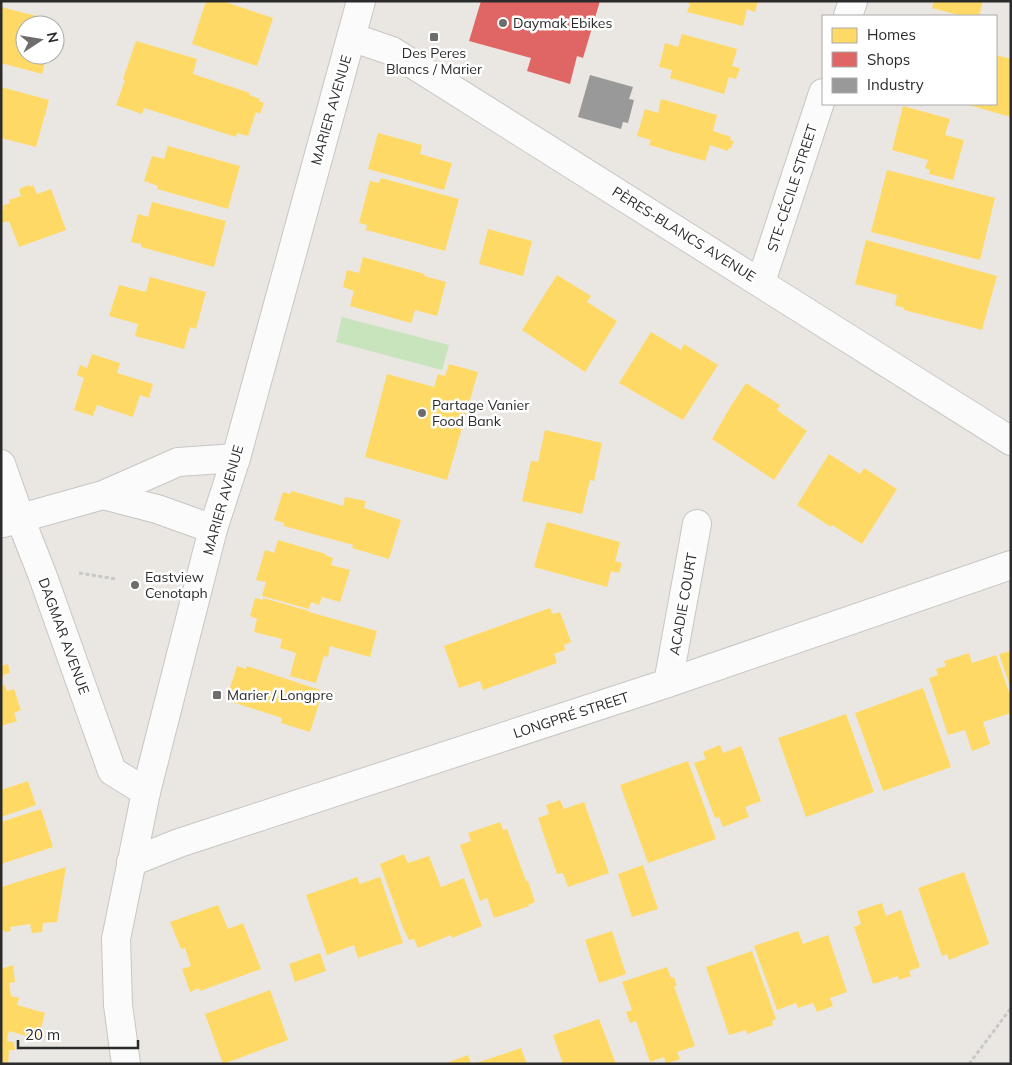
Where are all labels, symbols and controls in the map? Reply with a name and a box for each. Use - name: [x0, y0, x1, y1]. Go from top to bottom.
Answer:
- place label: Daymak Ebikes: [513, 14, 612, 32]
- north arrow: [15, 15, 65, 65]
- legend: [822, 15, 997, 105]
- marker: Daymak Ebikes: [497, 17, 509, 29]
- text: Homes: [867, 25, 916, 44]
- text: N: [43, 30, 63, 44]
- marker: Des Peres Blancs / Marier: [428, 31, 440, 43]
- place label: Des Peres Blancs / Marier: [386, 44, 483, 78]
- text: Shops: [867, 50, 910, 69]
- street label: MARIER AVENUE: [307, 53, 355, 167]
- text: Industry: [867, 75, 924, 94]
- street label: STE-CÉCILE STREET: [763, 121, 821, 254]
- street label: PÈRES-BLANCS AVENUE: [609, 182, 759, 286]
- place label: Partage Vanier Food Bank: [432, 396, 530, 430]
- marker: Partage Vanier Food Bank: [416, 407, 428, 419]
- street label: MARIER AVENUE: [199, 443, 247, 557]
- street label: ACADIE COURT: [665, 551, 701, 657]
- place label: Eastview Cenotaph: [145, 568, 208, 602]
- street label: DAGMAR AVENUE: [35, 575, 93, 697]
- marker: Eastview Cenotaph: [129, 579, 141, 591]
- place label: Marier / Longpre: [227, 686, 333, 704]
- street label: LONGPRÉ STREET: [511, 688, 632, 742]
- marker: Marier / Longpre: [211, 689, 223, 701]
- scale bar: [18, 1018, 138, 1050]
- text: 20 m: [25, 1025, 60, 1044]

